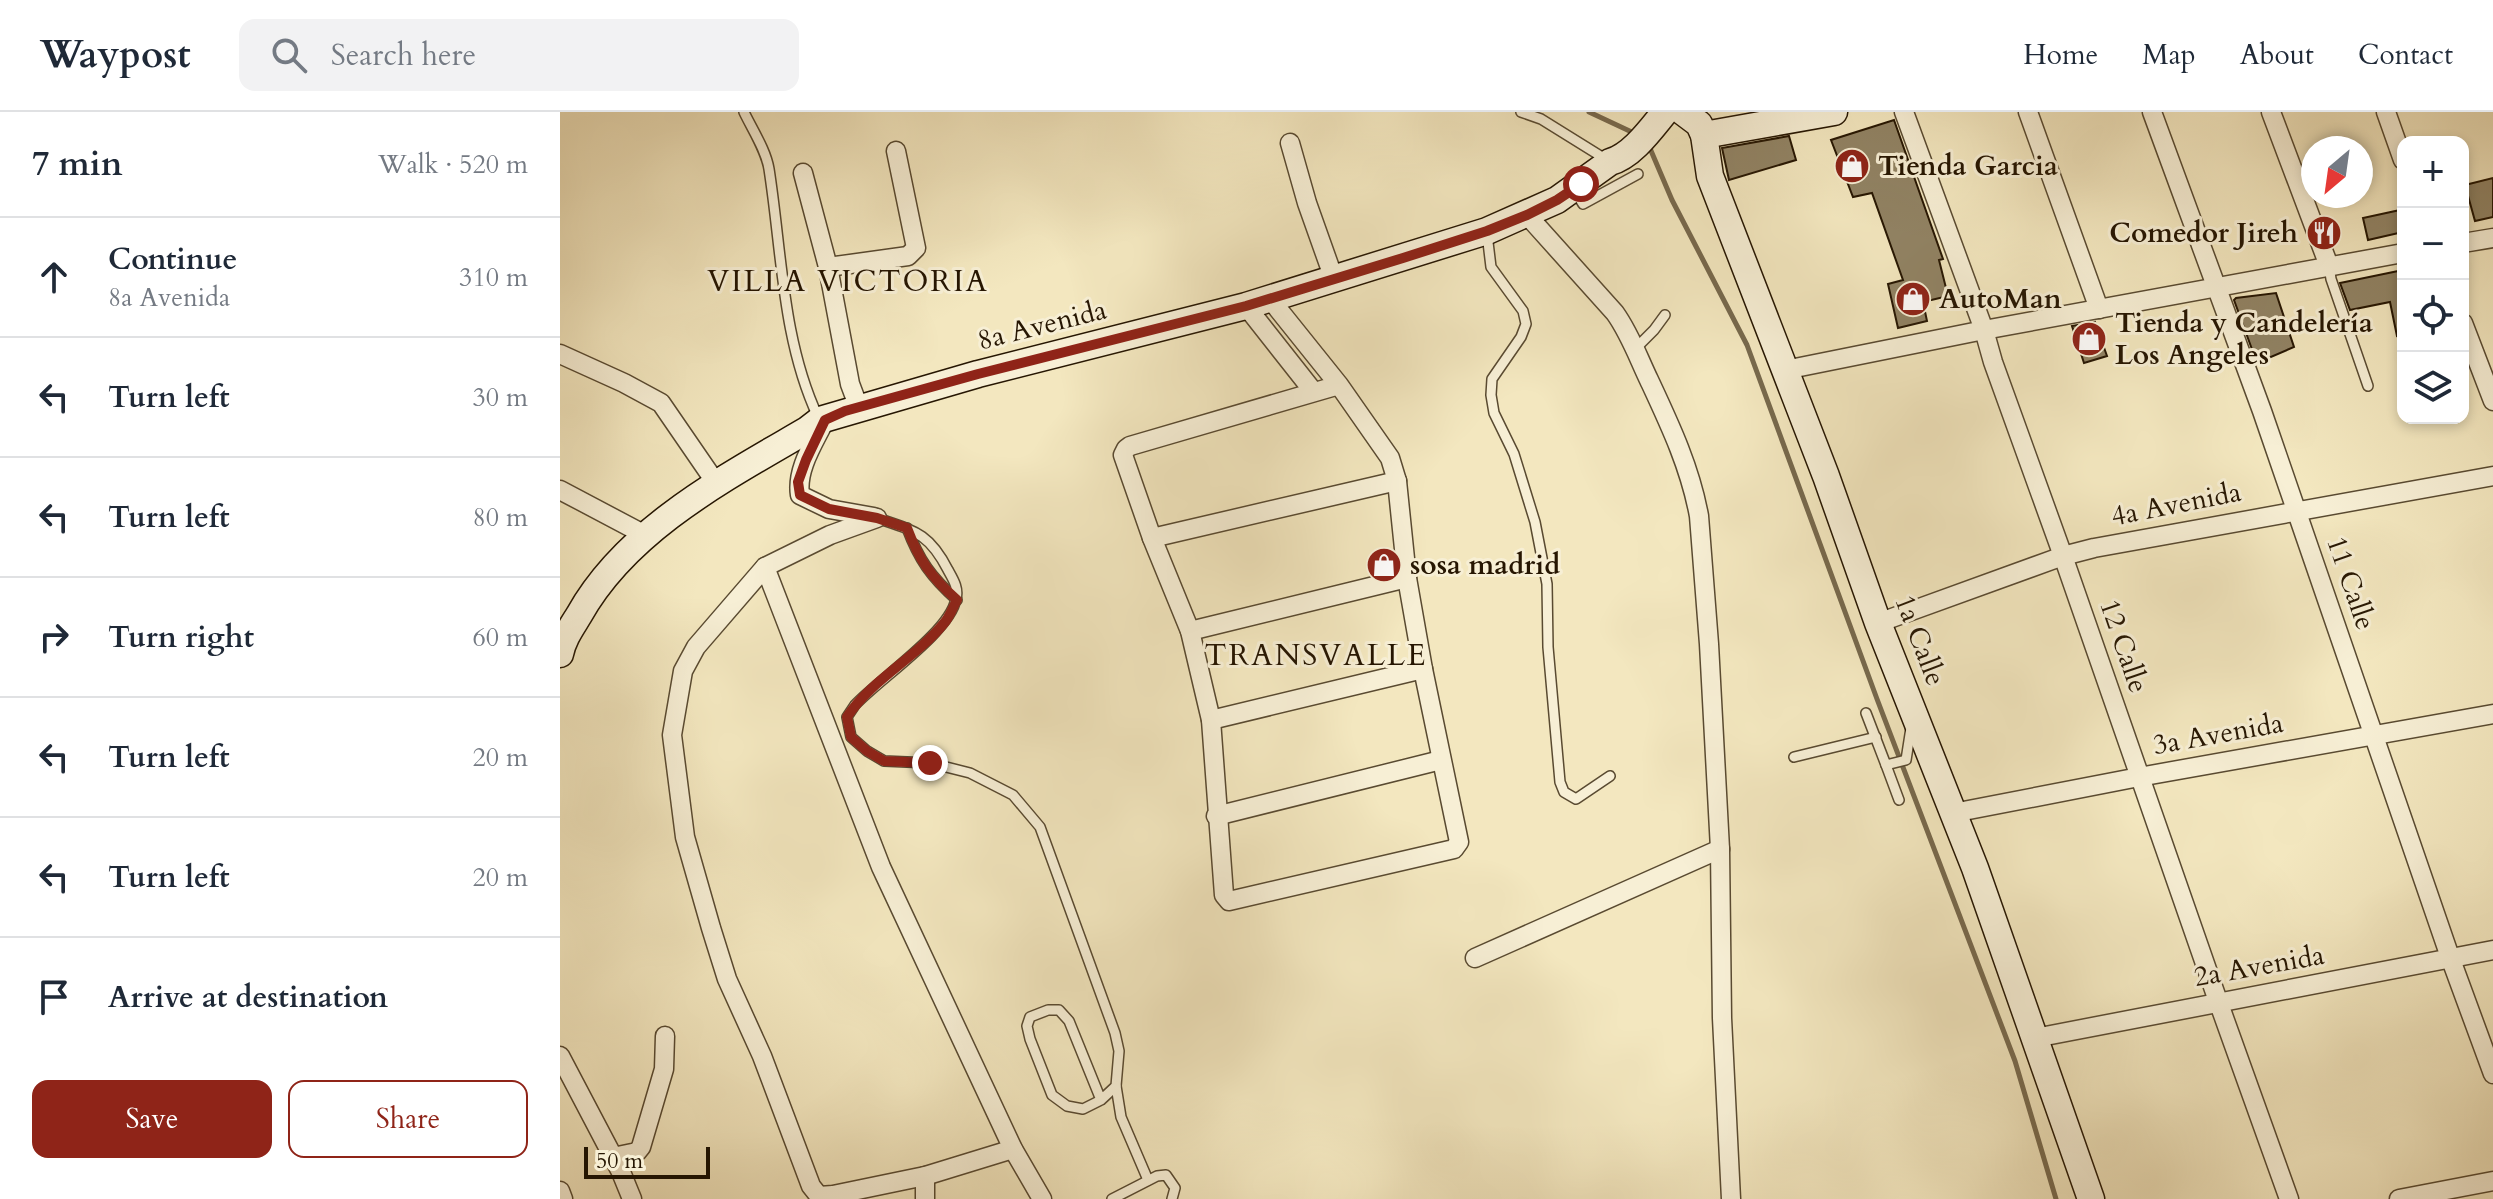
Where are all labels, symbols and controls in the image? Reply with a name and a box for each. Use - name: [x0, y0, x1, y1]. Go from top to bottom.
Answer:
- search box: [239, 19, 799, 91]
- text: Waypost: [40, 29, 191, 81]
- icon: search: [267, 33, 311, 77]
- text: Search here: [331, 35, 476, 76]
- text: Home: [2023, 36, 2098, 74]
- text: Map: [2142, 36, 2196, 74]
- text: About: [2240, 36, 2314, 74]
- text: Contact: [2358, 36, 2453, 74]
- north arrow: [2301, 136, 2373, 208]
- map controls: [2397, 136, 2469, 424]
- button: +: [2397, 136, 2469, 208]
- text: 7 min: [32, 141, 123, 187]
- text: Walk · 520 m: [378, 147, 528, 182]
- shop icon: Tienda Garcia: [1833, 147, 1871, 185]
- place label: Tienda Garcia: [1878, 147, 2058, 185]
- route start: [1563, 166, 1599, 202]
- button: −: [2397, 208, 2469, 280]
- place label: Comedor Jireh: [2109, 214, 2299, 252]
- restaurant icon: Comedor Jireh: [2305, 214, 2343, 252]
- text: Continue: [108, 239, 237, 280]
- icon: ahead: [32, 255, 76, 299]
- text: 310 m: [459, 260, 528, 295]
- district label: VILLA VICTORIA: [707, 261, 989, 302]
- text: 8a Avenida: [108, 280, 230, 315]
- shop icon: AutoMan: [1894, 280, 1932, 318]
- place label: AutoMan: [1939, 280, 2062, 318]
- button: locate: [2397, 280, 2469, 352]
- street label: 8a Avenida: [974, 291, 1110, 359]
- place label: Tienda y Candelería Los Angeles: [2115, 304, 2373, 374]
- shop icon: Tienda y Candelería Los Angeles: [2070, 320, 2108, 358]
- button: layers: [2397, 352, 2469, 424]
- icon: left: [32, 375, 76, 419]
- text: Turn left: [108, 377, 230, 418]
- text: 30 m: [472, 380, 528, 415]
- street label: 4a Avenida: [2108, 473, 2244, 535]
- icon: left: [32, 495, 76, 539]
- text: Turn left: [108, 497, 230, 538]
- text: 80 m: [472, 500, 528, 535]
- street label: 11 Calle: [2317, 531, 2385, 635]
- shop icon: sosa madrid: [1365, 546, 1403, 584]
- place label: sosa madrid: [1410, 546, 1560, 584]
- street label: 1a Calle: [1885, 589, 1955, 691]
- street label: 12 Calle: [2090, 594, 2158, 698]
- icon: right: [32, 615, 76, 659]
- text: Turn right: [108, 617, 254, 658]
- text: 60 m: [472, 620, 528, 655]
- district label: TRANSVALLE: [1205, 635, 1427, 676]
- street label: 3a Avenida: [2150, 704, 2286, 764]
- icon: left: [32, 735, 76, 779]
- text: Turn left: [108, 737, 230, 778]
- text: 20 m: [472, 740, 528, 775]
- route end: [912, 745, 948, 781]
- icon: left: [32, 855, 76, 899]
- text: Turn left: [108, 857, 230, 898]
- text: 20 m: [472, 860, 528, 895]
- street label: 2a Avenida: [2191, 936, 2327, 996]
- icon: arrive: [32, 975, 76, 1019]
- text: Arrive at destination: [108, 977, 388, 1018]
- button: Save: [32, 1080, 272, 1158]
- button: Share: [288, 1080, 528, 1158]
- scale bar: [584, 1143, 710, 1179]
- text: 50 m: [596, 1146, 643, 1176]

